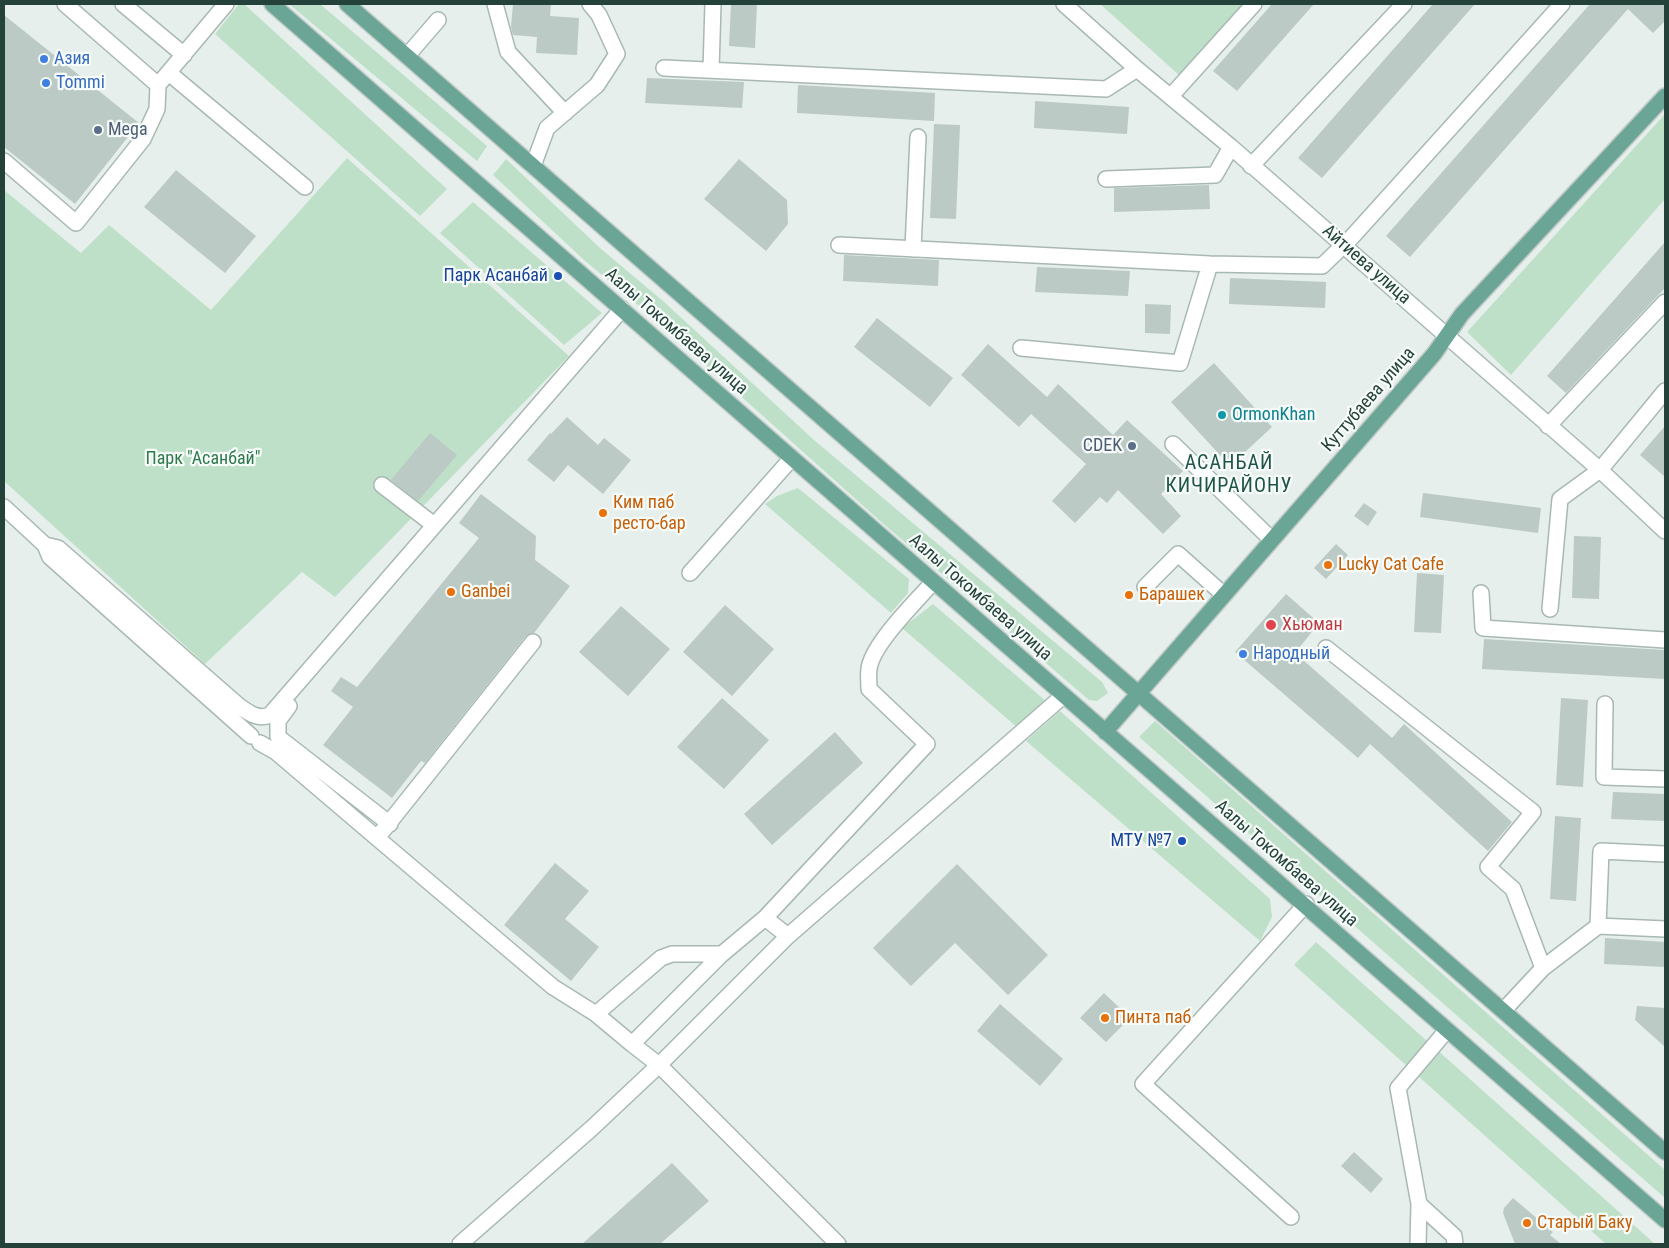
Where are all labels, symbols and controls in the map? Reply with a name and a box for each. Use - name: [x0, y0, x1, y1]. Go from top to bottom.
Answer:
- place label: Азия: [54, 48, 90, 70]
- marker: Азия: [38, 53, 50, 65]
- place label: Tommi: [56, 72, 105, 94]
- marker: Tommi: [40, 77, 52, 89]
- place label: Mega: [108, 119, 148, 141]
- marker: Mega: [92, 124, 104, 136]
- street label: Айтиева улица: [1317, 221, 1415, 309]
- street label: Аалы Токомбаева улица: [600, 264, 752, 400]
- place label: Парк Асанбай: [444, 265, 548, 287]
- marker: Парк Асанбай: [552, 270, 564, 282]
- street label: Куттубаева улица: [1318, 343, 1420, 457]
- place label: OrmonKhan: [1232, 404, 1315, 426]
- marker: OrmonKhan: [1216, 409, 1228, 421]
- place label: CDEK: [1083, 435, 1122, 457]
- marker: CDEK: [1126, 440, 1138, 452]
- park label: Парк "Асанбай": [146, 448, 260, 470]
- district label: АСАНБАЙ КИЧИРАЙОНУ: [1164, 452, 1294, 499]
- place label: Ким паб ресто-бар: [613, 492, 686, 534]
- marker: Ким паб ресто-бар: [597, 507, 609, 519]
- street label: Аалы Токомбаева улица: [904, 530, 1056, 666]
- place label: Lucky Cat Cafe: [1338, 554, 1444, 576]
- marker: Lucky Cat Cafe: [1322, 559, 1334, 571]
- place label: Ganbei: [461, 581, 510, 603]
- place label: Барашек: [1139, 584, 1205, 606]
- marker: Ganbei: [445, 586, 457, 598]
- marker: Барашек: [1123, 589, 1135, 601]
- place label: Хьюман: [1282, 614, 1343, 636]
- marker: Хьюман: [1264, 618, 1278, 632]
- place label: Народный: [1253, 643, 1330, 665]
- marker: Народный: [1237, 648, 1249, 660]
- street label: Аалы Токомбаева улица: [1210, 796, 1362, 932]
- place label: МТУ №7: [1110, 830, 1172, 852]
- marker: МТУ №7: [1176, 835, 1188, 847]
- place label: Пинта паб: [1115, 1007, 1191, 1029]
- marker: Пинта паб: [1099, 1012, 1111, 1024]
- place label: Старый Баку: [1537, 1212, 1632, 1234]
- marker: Старый Баку: [1521, 1217, 1533, 1229]

